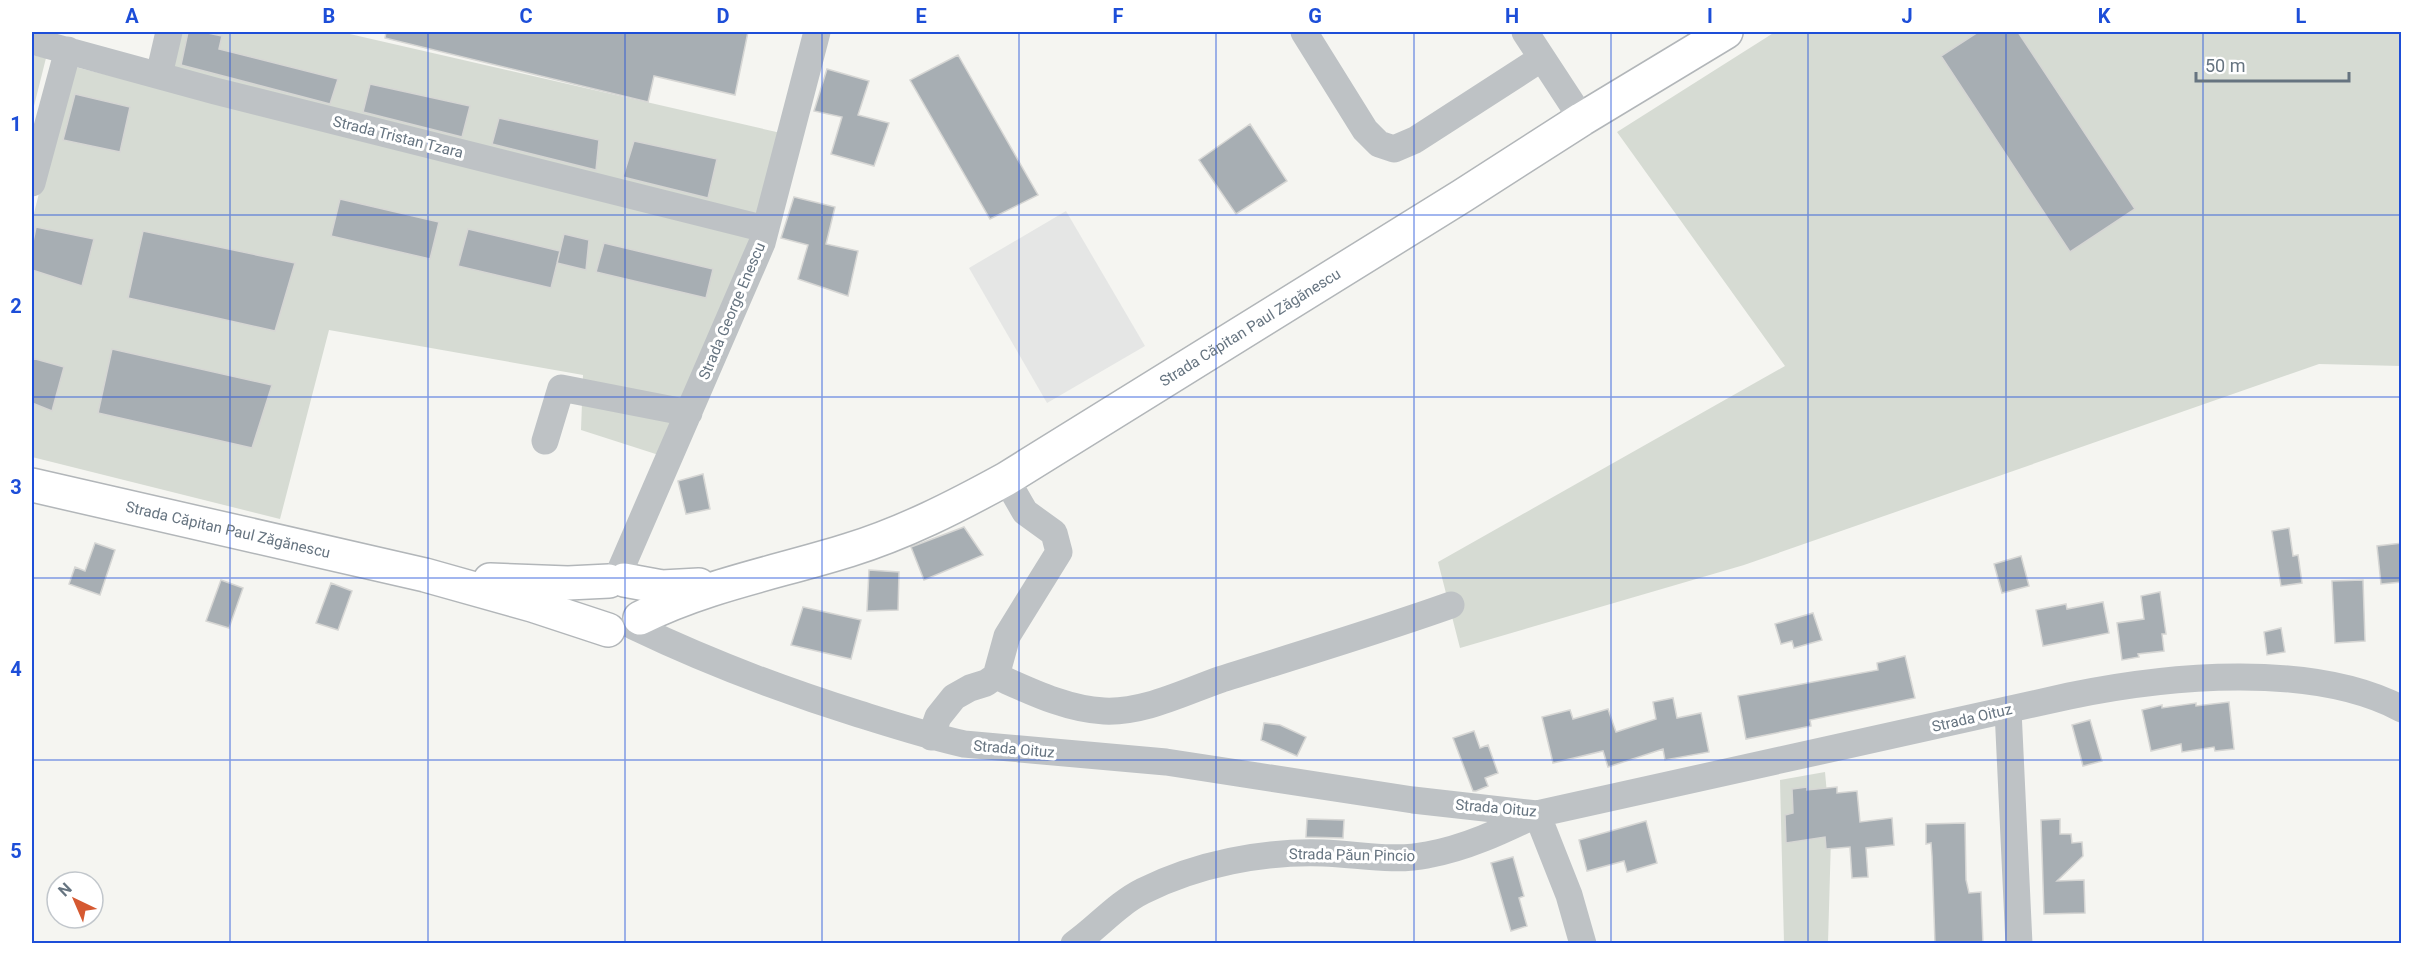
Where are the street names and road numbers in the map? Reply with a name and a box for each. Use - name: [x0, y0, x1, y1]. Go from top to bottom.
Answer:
- street label: Strada Tristan Tzara: [331, 112, 465, 162]
- street label: Strada George Enescu: [695, 240, 769, 382]
- street label: Strada Căpitan Paul Zăgănescu: [1156, 265, 1344, 390]
- street label: Strada Căpitan Paul Zăgănescu: [124, 498, 332, 562]
- street label: Strada Oituz: [1930, 700, 2014, 736]
- street label: Strada Oituz: [973, 736, 1055, 762]
- street label: Strada Oituz: [1455, 795, 1537, 821]
- street label: Strada Păun Pincio: [1289, 845, 1415, 865]

